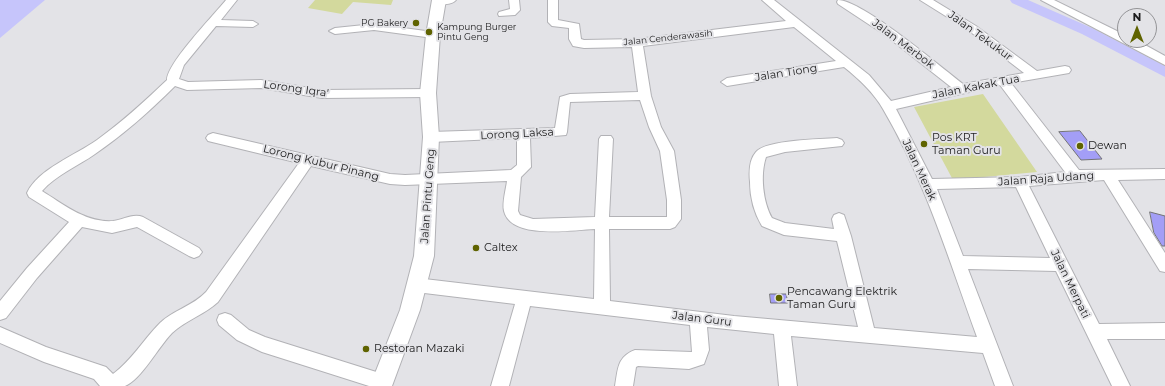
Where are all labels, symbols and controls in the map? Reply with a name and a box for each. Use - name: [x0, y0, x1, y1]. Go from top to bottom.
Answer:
- street label: Jalan Tekukur: [945, 8, 1015, 64]
- north arrow: [1117, 8, 1157, 48]
- text: N: [1133, 10, 1141, 24]
- street label: Jalan Merbok: [869, 16, 937, 72]
- place label: PG Bakery: [361, 18, 408, 28]
- marker: PG Bakery: [411, 18, 421, 28]
- place label: Kampung Burger Pintu Geng: [437, 22, 516, 43]
- marker: Kampung Burger Pintu Geng: [424, 27, 434, 37]
- street label: Jalan Cenderawasih: [623, 28, 713, 48]
- street label: Jalan Tiong: [754, 62, 818, 84]
- street label: Jalan Kakak Tua: [931, 72, 1021, 102]
- street label: Lorong Iqra': [263, 78, 329, 100]
- street label: Lorong Laksa: [480, 125, 554, 143]
- place label: Pos KRT Taman Guru: [932, 131, 1001, 157]
- street label: Jalan Merak: [899, 137, 939, 203]
- marker: Pos KRT Taman Guru: [919, 139, 929, 149]
- place label: Dewan: [1088, 139, 1127, 153]
- marker: Dewan: [1075, 141, 1085, 151]
- street label: Lorong Kubur Pinang: [262, 142, 380, 184]
- street label: Jalan Pintu Geng: [418, 148, 438, 244]
- street label: Jalan Raja Udang: [998, 169, 1094, 189]
- place label: Caltex: [484, 241, 518, 255]
- marker: Caltex: [471, 243, 481, 253]
- street label: Jalan Merpati: [1048, 248, 1092, 320]
- place label: Pencawang Elektrik Taman Guru: [787, 285, 897, 311]
- marker: Pencawang Elektrik Taman Guru: [774, 293, 784, 303]
- street label: Jalan Guru: [672, 309, 732, 329]
- place label: Restoran Mazaki: [374, 342, 465, 356]
- marker: Restoran Mazaki: [361, 344, 371, 354]

